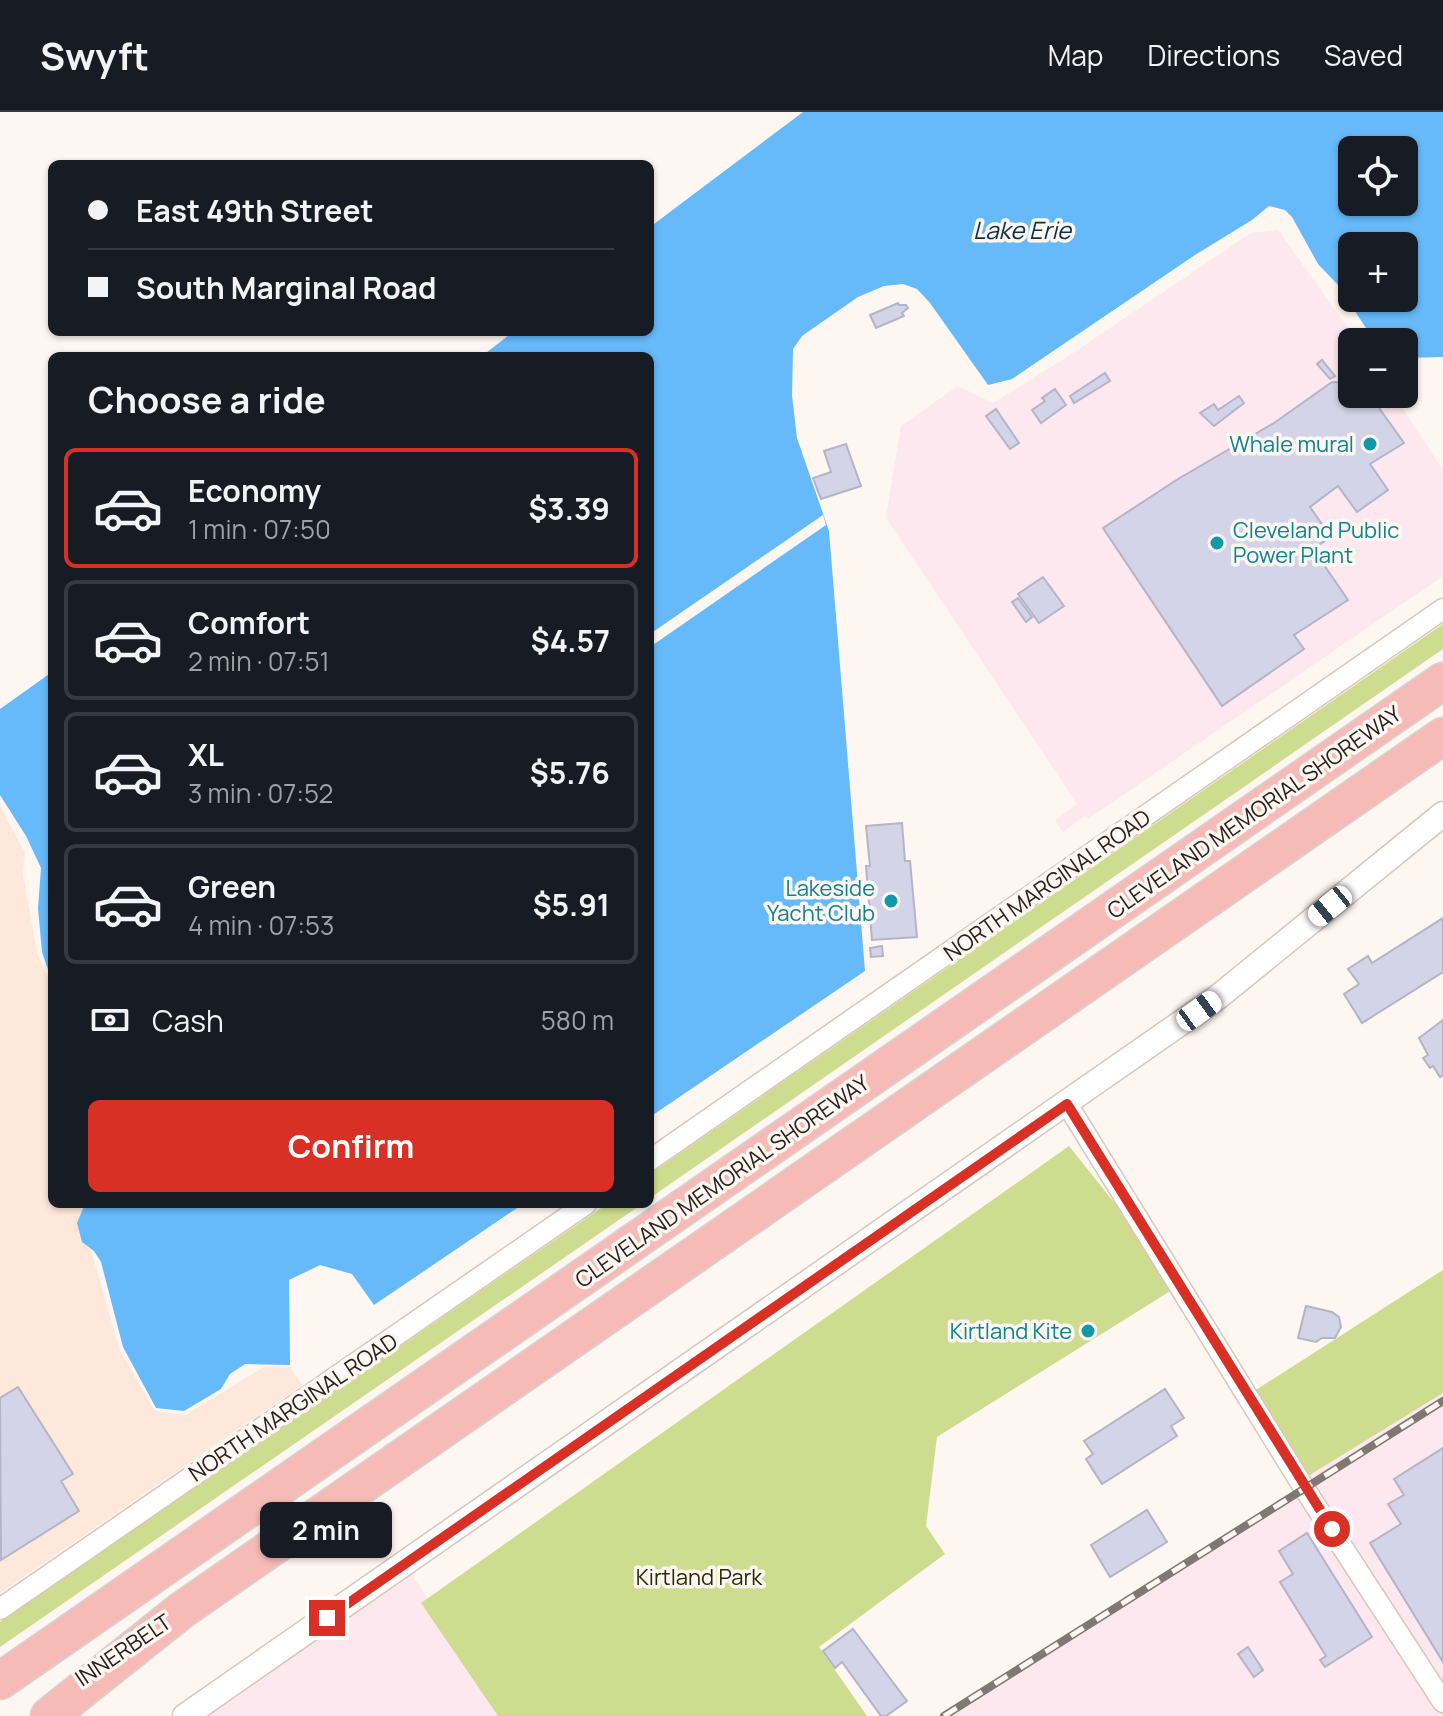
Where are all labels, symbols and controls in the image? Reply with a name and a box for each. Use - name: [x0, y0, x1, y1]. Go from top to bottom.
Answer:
- text: Swyft: [40, 29, 149, 81]
- text: Map: [1048, 36, 1103, 74]
- text: Directions: [1147, 36, 1280, 74]
- text: Saved: [1324, 36, 1403, 74]
- map controls: [1338, 136, 1418, 408]
- button: locate: [1338, 136, 1418, 216]
- text: East 49th Street: [136, 190, 373, 231]
- water label: Lake Erie: [973, 213, 1073, 246]
- button: +: [1338, 232, 1418, 312]
- text: South Marginal Road: [136, 267, 437, 308]
- button: −: [1338, 328, 1418, 408]
- text: Choose a ride: [88, 375, 326, 424]
- place label: Whale mural: [1229, 429, 1354, 459]
- marker: Whale mural: [1361, 435, 1379, 453]
- text: Economy: [188, 470, 321, 511]
- icon: car: [92, 472, 164, 544]
- text: $3.39: [529, 488, 610, 529]
- text: 1 min · 07:50: [188, 511, 331, 547]
- place label: Cleveland Public Power Plant: [1233, 515, 1400, 570]
- marker: Cleveland Public Power Plant: [1208, 534, 1226, 552]
- text: Comfort: [188, 602, 310, 643]
- icon: car: [92, 604, 164, 676]
- text: $4.57: [531, 620, 610, 661]
- text: 2 min · 07:51: [188, 643, 330, 679]
- street label: CLEVELAND MEMORIAL SHOREWAY: [1101, 698, 1408, 925]
- text: XL: [188, 734, 224, 775]
- icon: car: [92, 736, 164, 808]
- text: $5.76: [530, 752, 610, 793]
- text: 3 min · 07:52: [188, 775, 333, 811]
- street label: NORTH MARGINAL ROAD: [938, 802, 1156, 968]
- text: Green: [188, 866, 276, 907]
- icon: car: [92, 868, 164, 940]
- place label: Lakeside Yacht Club: [767, 873, 875, 928]
- car: [1304, 882, 1356, 930]
- text: $5.91: [533, 884, 610, 925]
- marker: Lakeside Yacht Club: [882, 892, 900, 910]
- text: 4 min · 07:53: [188, 907, 334, 943]
- car: [1173, 987, 1225, 1035]
- icon: cash: [88, 998, 132, 1042]
- text: Cash: [152, 1000, 224, 1041]
- text: 580 m: [541, 1002, 614, 1038]
- street label: CLEVELAND MEMORIAL SHOREWAY: [569, 1067, 876, 1294]
- button: Confirm: [88, 1100, 614, 1192]
- place label: Kirtland Kite: [950, 1316, 1072, 1346]
- marker: Kirtland Kite: [1079, 1322, 1097, 1340]
- street label: NORTH MARGINAL ROAD: [183, 1326, 403, 1488]
- callout: 2 min: [261, 1502, 393, 1558]
- route start: [1314, 1511, 1350, 1547]
- text: 2 min: [292, 1512, 360, 1548]
- park label: Kirtland Park: [636, 1562, 763, 1592]
- route end: [309, 1600, 345, 1636]
- street label: INNERBELT: [69, 1607, 177, 1693]

